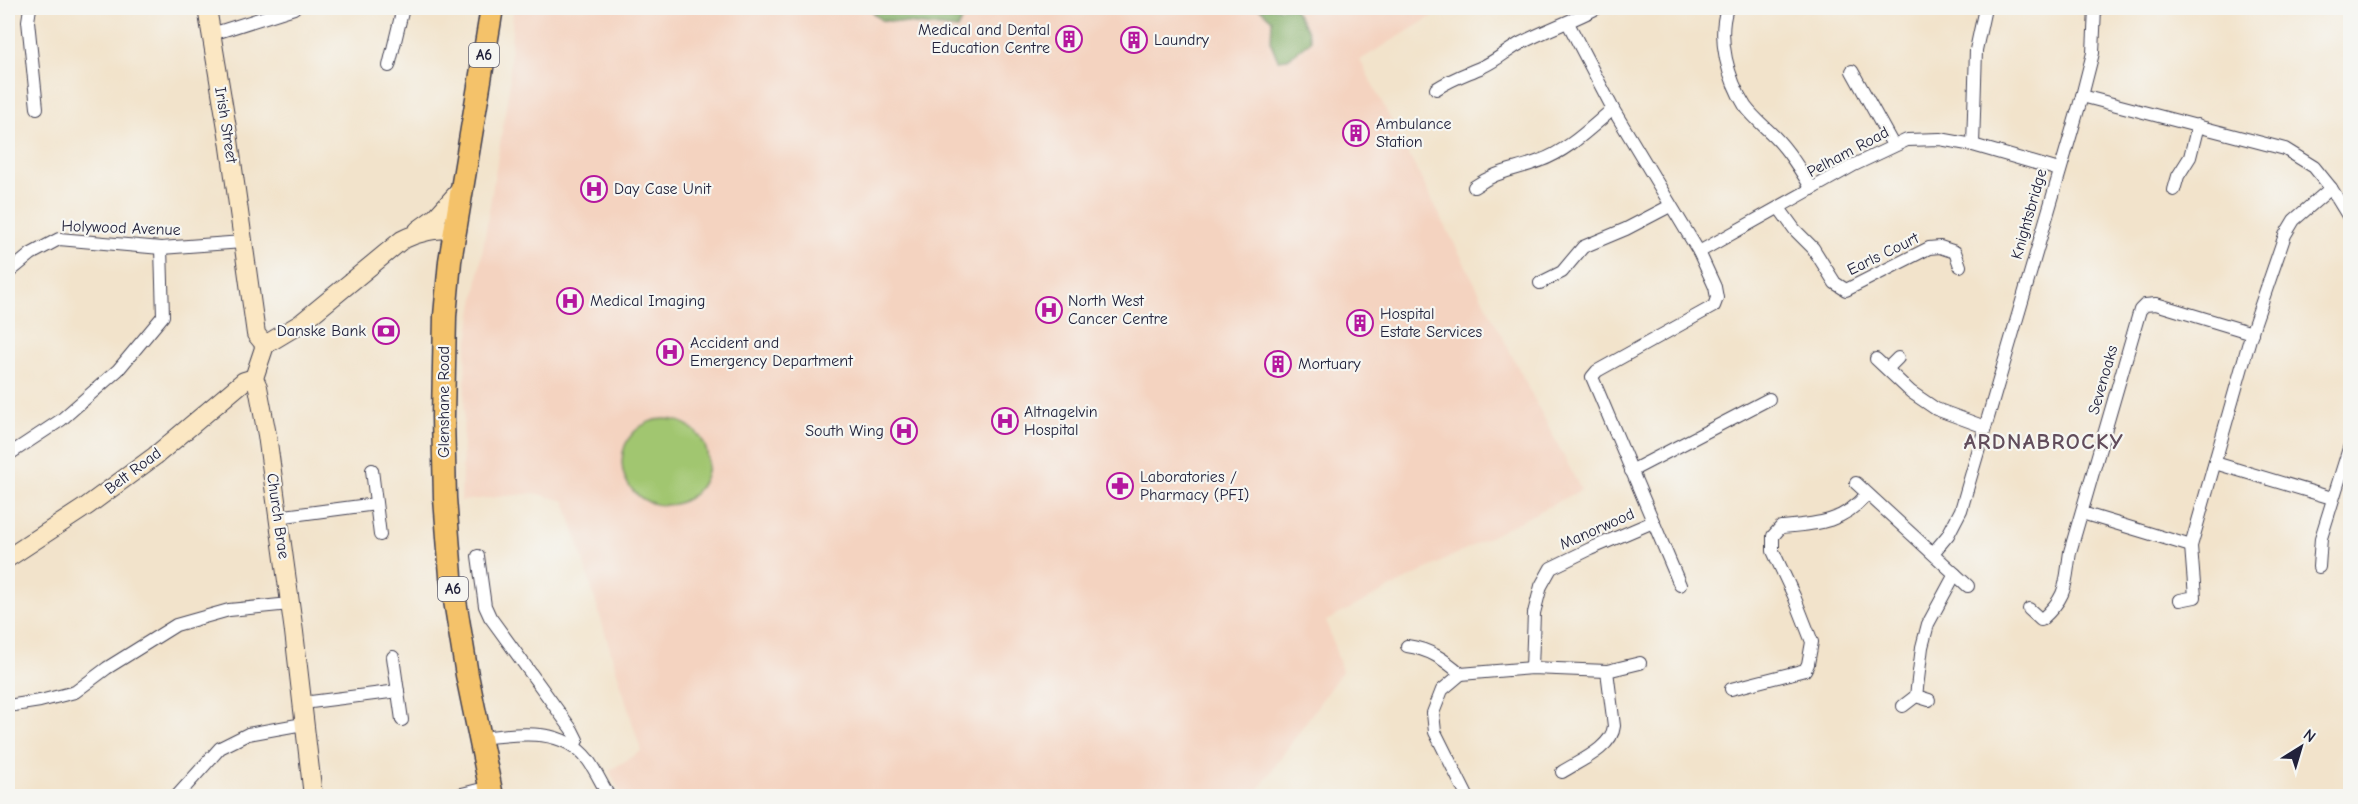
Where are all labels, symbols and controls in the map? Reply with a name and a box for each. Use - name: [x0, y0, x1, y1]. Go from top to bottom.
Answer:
- place label: Medical and Dental Education Centre: [918, 21, 1050, 57]
- building icon: Medical and Dental Education Centre: [1054, 24, 1084, 54]
- building icon: Laundry: [1119, 25, 1149, 55]
- place label: Laundry: [1154, 31, 1210, 49]
- road number: A6: [469, 43, 499, 67]
- street label: Irish Street: [211, 86, 241, 165]
- place label: Ambulance Station: [1376, 115, 1452, 151]
- building icon: Ambulance Station: [1341, 118, 1371, 148]
- street label: Pelham Road: [1804, 123, 1892, 181]
- street label: Knightsbridge: [2007, 167, 2051, 261]
- hospital icon: Day Case Unit: [579, 174, 609, 204]
- place label: Day Case Unit: [614, 180, 711, 198]
- street label: Holywood Avenue: [61, 217, 181, 239]
- street label: Earls Court: [1844, 229, 1922, 279]
- hospital icon: Medical Imaging: [555, 286, 585, 316]
- place label: Medical Imaging: [590, 292, 706, 310]
- place label: North West Cancer Centre: [1068, 292, 1168, 328]
- hospital icon: North West Cancer Centre: [1034, 295, 1064, 325]
- place label: Hospital Estate Services: [1380, 305, 1482, 341]
- building icon: Hospital Estate Services: [1345, 308, 1375, 338]
- bank icon: Danske Bank: [371, 316, 401, 346]
- place label: Danske Bank: [277, 322, 366, 340]
- place label: Accident and Emergency Department: [690, 334, 853, 370]
- hospital icon: Accident and Emergency Department: [655, 337, 685, 367]
- street label: Sevenoaks: [2085, 343, 2122, 417]
- street label: Glenshane Road: [435, 346, 453, 458]
- building icon: Mortuary: [1263, 349, 1293, 379]
- place label: Mortuary: [1298, 355, 1362, 373]
- place label: Altnagelvin Hospital: [1024, 403, 1098, 439]
- hospital icon: Altnagelvin Hospital: [990, 406, 1020, 436]
- hospital icon: South Wing: [889, 416, 919, 446]
- place label: South Wing: [805, 422, 884, 440]
- district label: ARDNABROCKY: [1964, 429, 2124, 455]
- street label: Belt Road: [101, 444, 165, 498]
- place label: Laboratories / Pharmacy (PFI): [1140, 468, 1249, 504]
- pharmacy icon: Laboratories / Pharmacy (PFI): [1105, 471, 1135, 501]
- street label: Church Brae: [263, 472, 293, 560]
- street label: Manorwood: [1557, 505, 1637, 553]
- road number: A6: [438, 577, 468, 601]
- north arrow: [2271, 717, 2331, 777]
- text: N: [2300, 725, 2319, 746]

